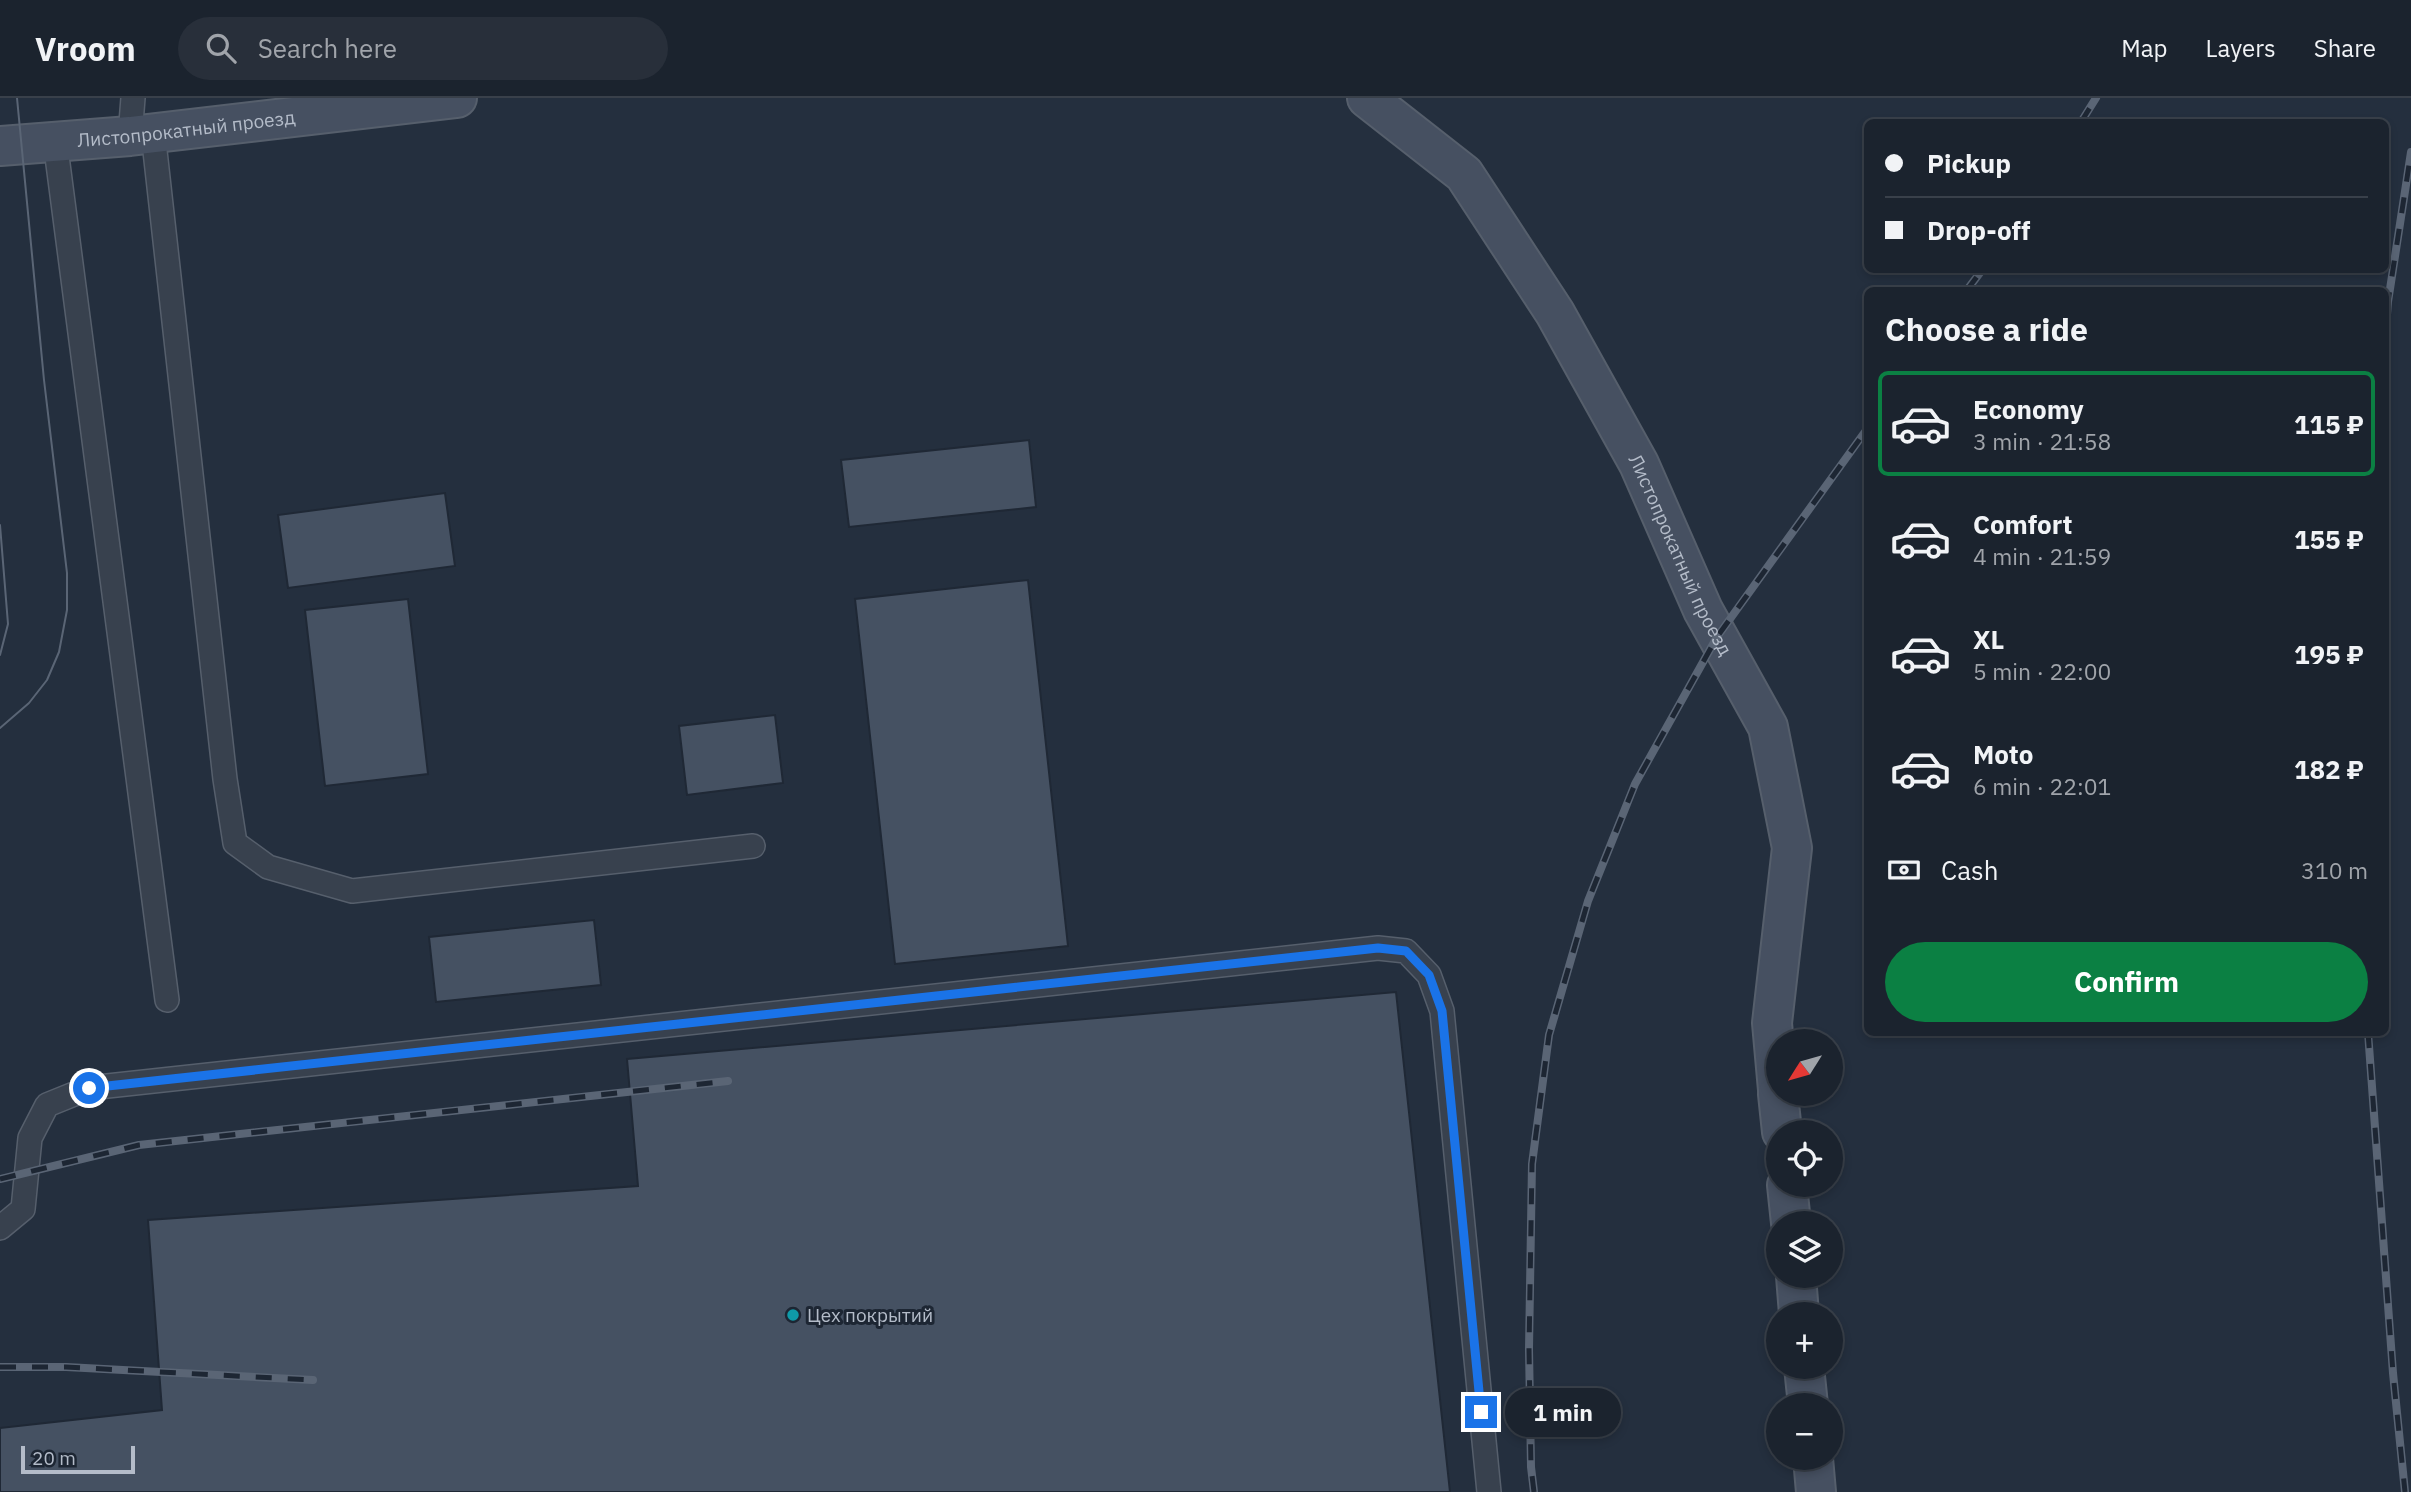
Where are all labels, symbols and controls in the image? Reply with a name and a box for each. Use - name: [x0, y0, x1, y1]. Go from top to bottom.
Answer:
- search box: [178, 17, 668, 80]
- text: Vroom: [35, 27, 136, 70]
- icon: search: [202, 29, 240, 67]
- text: Search here: [258, 31, 397, 65]
- text: Map: [2121, 32, 2168, 64]
- text: Layers: [2206, 32, 2276, 64]
- text: Share: [2314, 32, 2376, 64]
- street label: Листопрокатный проезд: [76, 105, 297, 152]
- text: Pickup: [1927, 146, 2011, 180]
- text: Drop-off: [1927, 213, 2030, 247]
- text: Choose a ride: [1885, 308, 2088, 350]
- icon: car: [1889, 392, 1952, 455]
- text: Economy: [1973, 392, 2084, 426]
- text: 115 ₽: [2294, 407, 2364, 441]
- text: 3 min · 21:58: [1973, 426, 2111, 456]
- street label: Листопрокатный проезд: [1624, 450, 1738, 660]
- icon: car: [1889, 507, 1952, 570]
- text: Comfort: [1973, 507, 2072, 541]
- text: 155 ₽: [2294, 522, 2364, 556]
- text: 4 min · 21:59: [1973, 541, 2111, 571]
- icon: car: [1889, 622, 1952, 685]
- text: XL: [1973, 622, 2004, 656]
- text: 195 ₽: [2294, 637, 2364, 671]
- text: 5 min · 22:00: [1973, 656, 2111, 686]
- icon: car: [1889, 737, 1952, 800]
- text: Moto: [1973, 737, 2033, 771]
- text: 182 ₽: [2294, 752, 2364, 786]
- text: 6 min · 22:01: [1973, 771, 2111, 801]
- icon: cash: [1885, 851, 1923, 889]
- text: Cash: [1941, 853, 1998, 887]
- text: 310 m: [2301, 855, 2368, 885]
- button: Confirm: [1885, 942, 2368, 1022]
- north arrow: [1766, 1029, 1843, 1106]
- map controls: [1766, 1029, 1843, 1470]
- route start: [73, 1072, 105, 1104]
- button: locate: [1766, 1120, 1843, 1197]
- button: layers: [1766, 1211, 1843, 1288]
- button: +: [1766, 1302, 1843, 1379]
- place label: Цех покрытий: [807, 1303, 933, 1327]
- marker: Цех покрытий: [785, 1307, 801, 1323]
- callout: 1 min: [1506, 1388, 1621, 1436]
- button: −: [1766, 1393, 1843, 1470]
- route end: [1465, 1396, 1497, 1428]
- text: 1 min: [1533, 1397, 1593, 1427]
- scale bar: [21, 1443, 135, 1475]
- text: 20 m: [32, 1446, 76, 1470]

